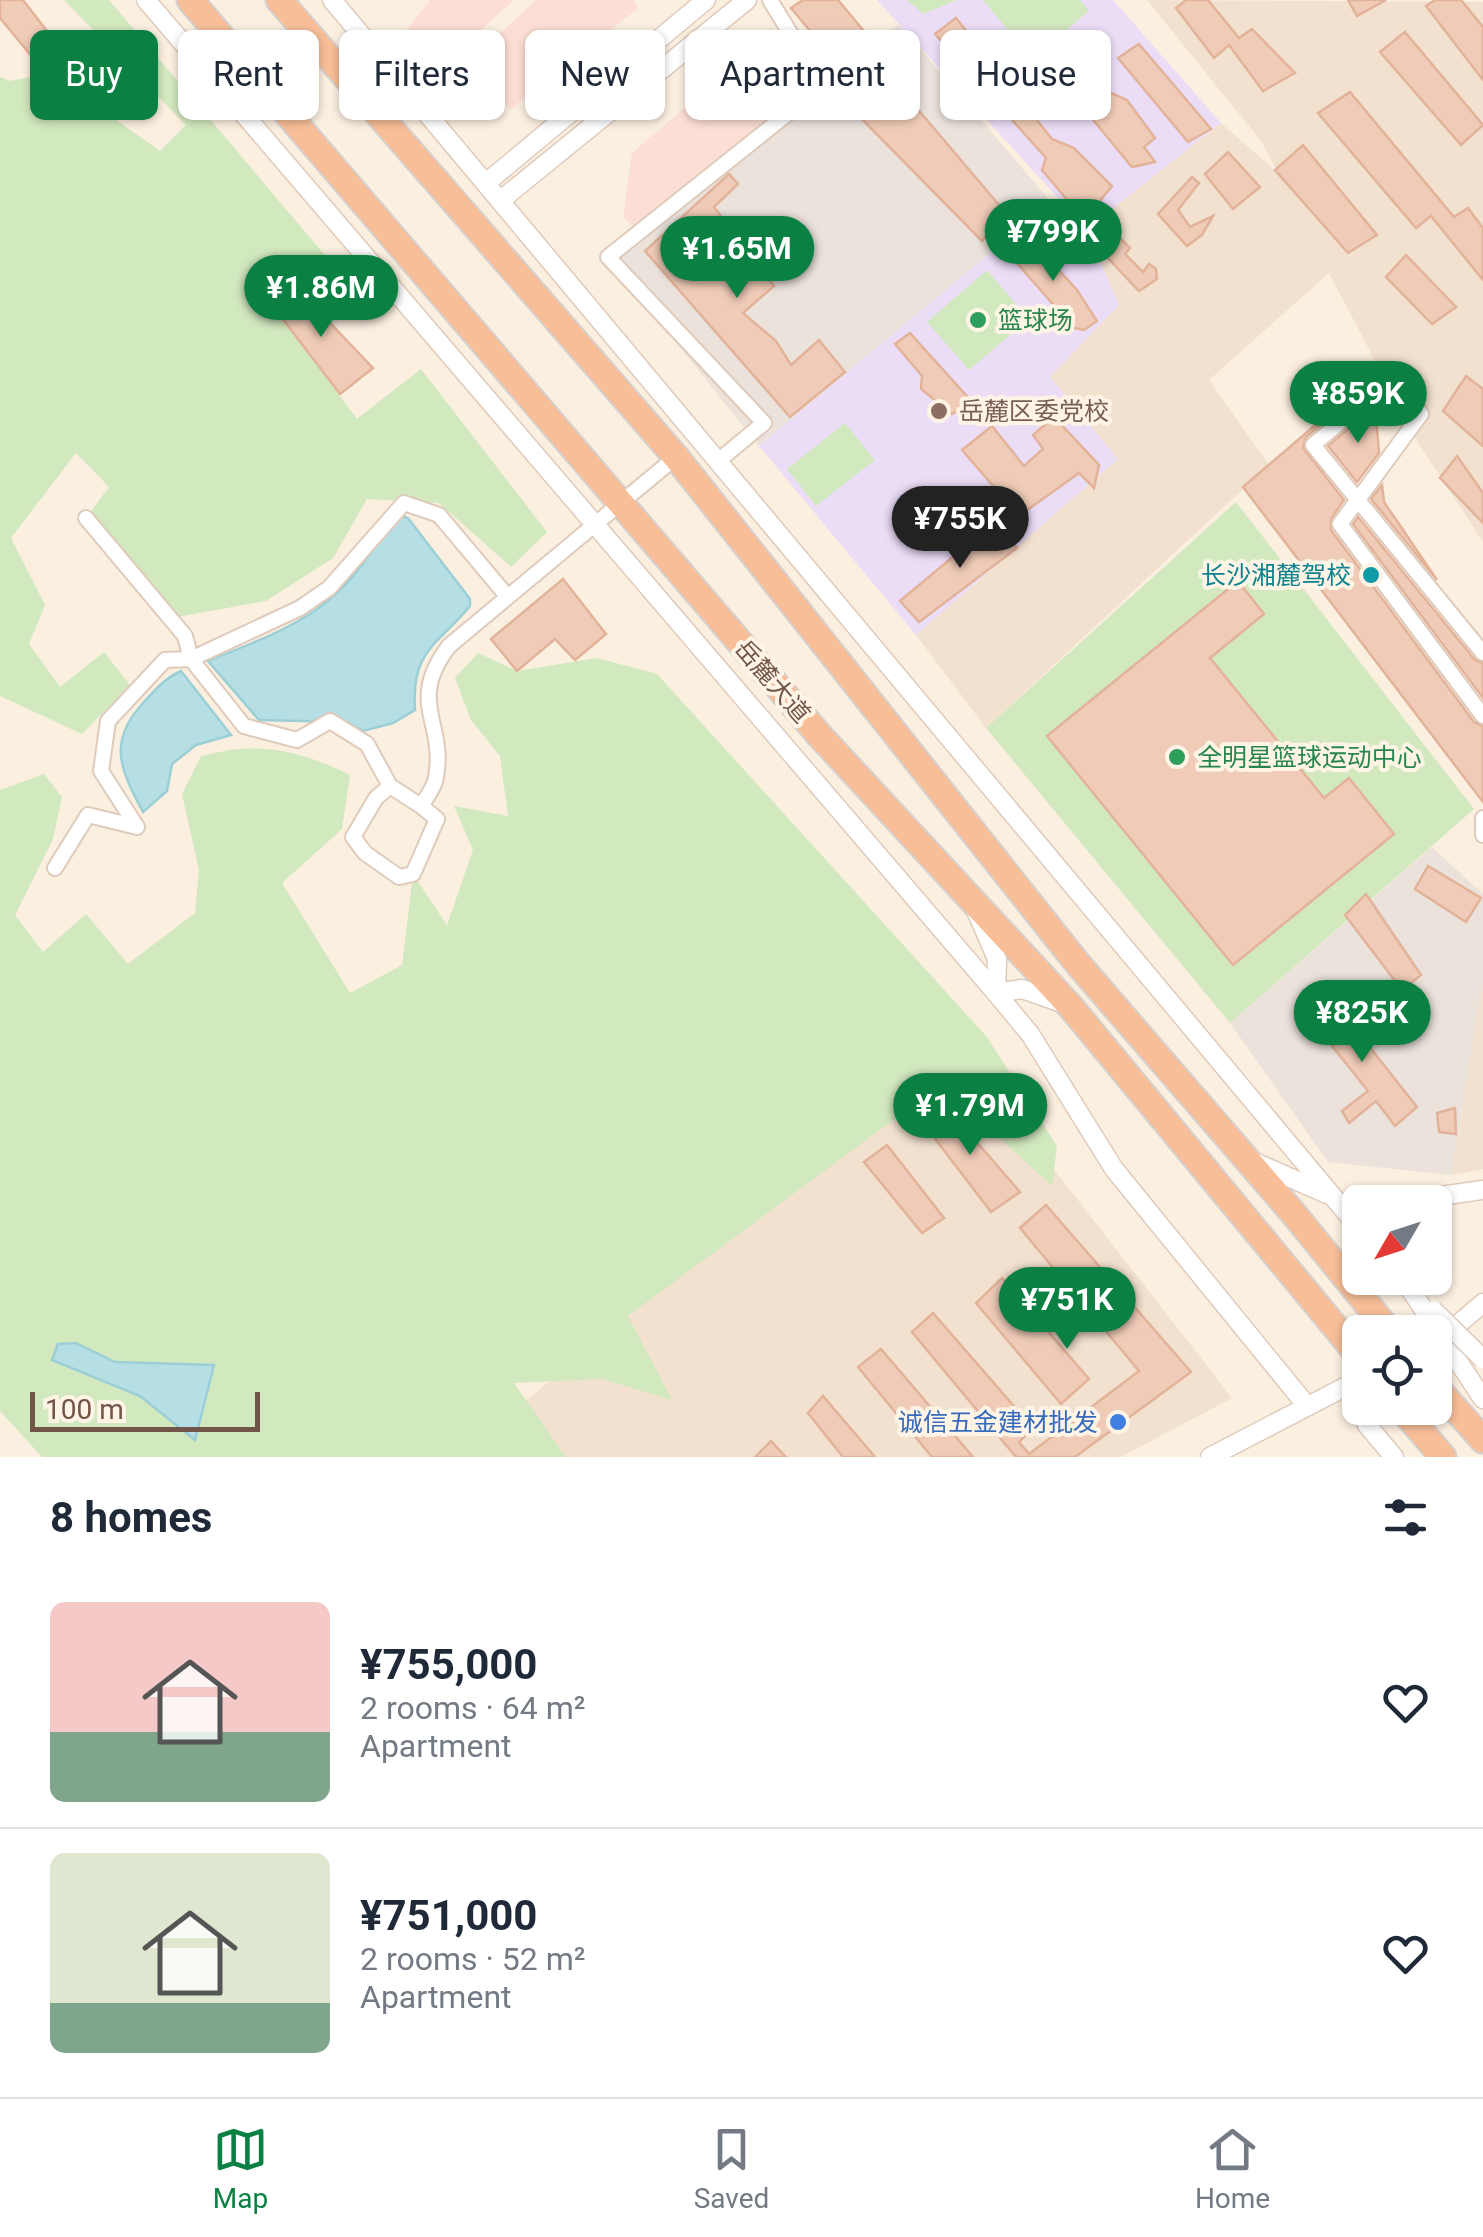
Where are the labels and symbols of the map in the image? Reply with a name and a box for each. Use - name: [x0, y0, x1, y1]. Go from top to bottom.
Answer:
- pin: ¥799K: [983, 199, 1123, 284]
- pin: ¥1.65M: [656, 216, 818, 301]
- pin: ¥1.86M: [240, 255, 402, 340]
- place label: 篮球场: [998, 306, 1073, 335]
- marker: 篮球场: [967, 309, 989, 331]
- pin: ¥859K: [1288, 361, 1428, 446]
- place label: 岳麓区委党校: [959, 397, 1109, 426]
- marker: 岳麓区委党校: [928, 400, 950, 422]
- pin: ¥755K: [890, 486, 1030, 571]
- place label: 长沙湘麓驾校: [1201, 561, 1351, 590]
- marker: 长沙湘麓驾校: [1360, 564, 1382, 586]
- street label: 岳麓大道: [729, 634, 816, 729]
- place label: 全明星篮球运动中心: [1197, 743, 1422, 772]
- marker: 全明星篮球运动中心: [1166, 746, 1188, 768]
- pin: ¥825K: [1292, 980, 1432, 1065]
- pin: ¥1.79M: [889, 1073, 1051, 1158]
- north arrow: [1342, 1185, 1452, 1295]
- pin: ¥751K: [997, 1267, 1137, 1352]
- scale bar: [30, 1387, 260, 1432]
- place label: 诚信五金建材批发: [898, 1408, 1098, 1437]
- marker: 诚信五金建材批发: [1107, 1411, 1129, 1433]

